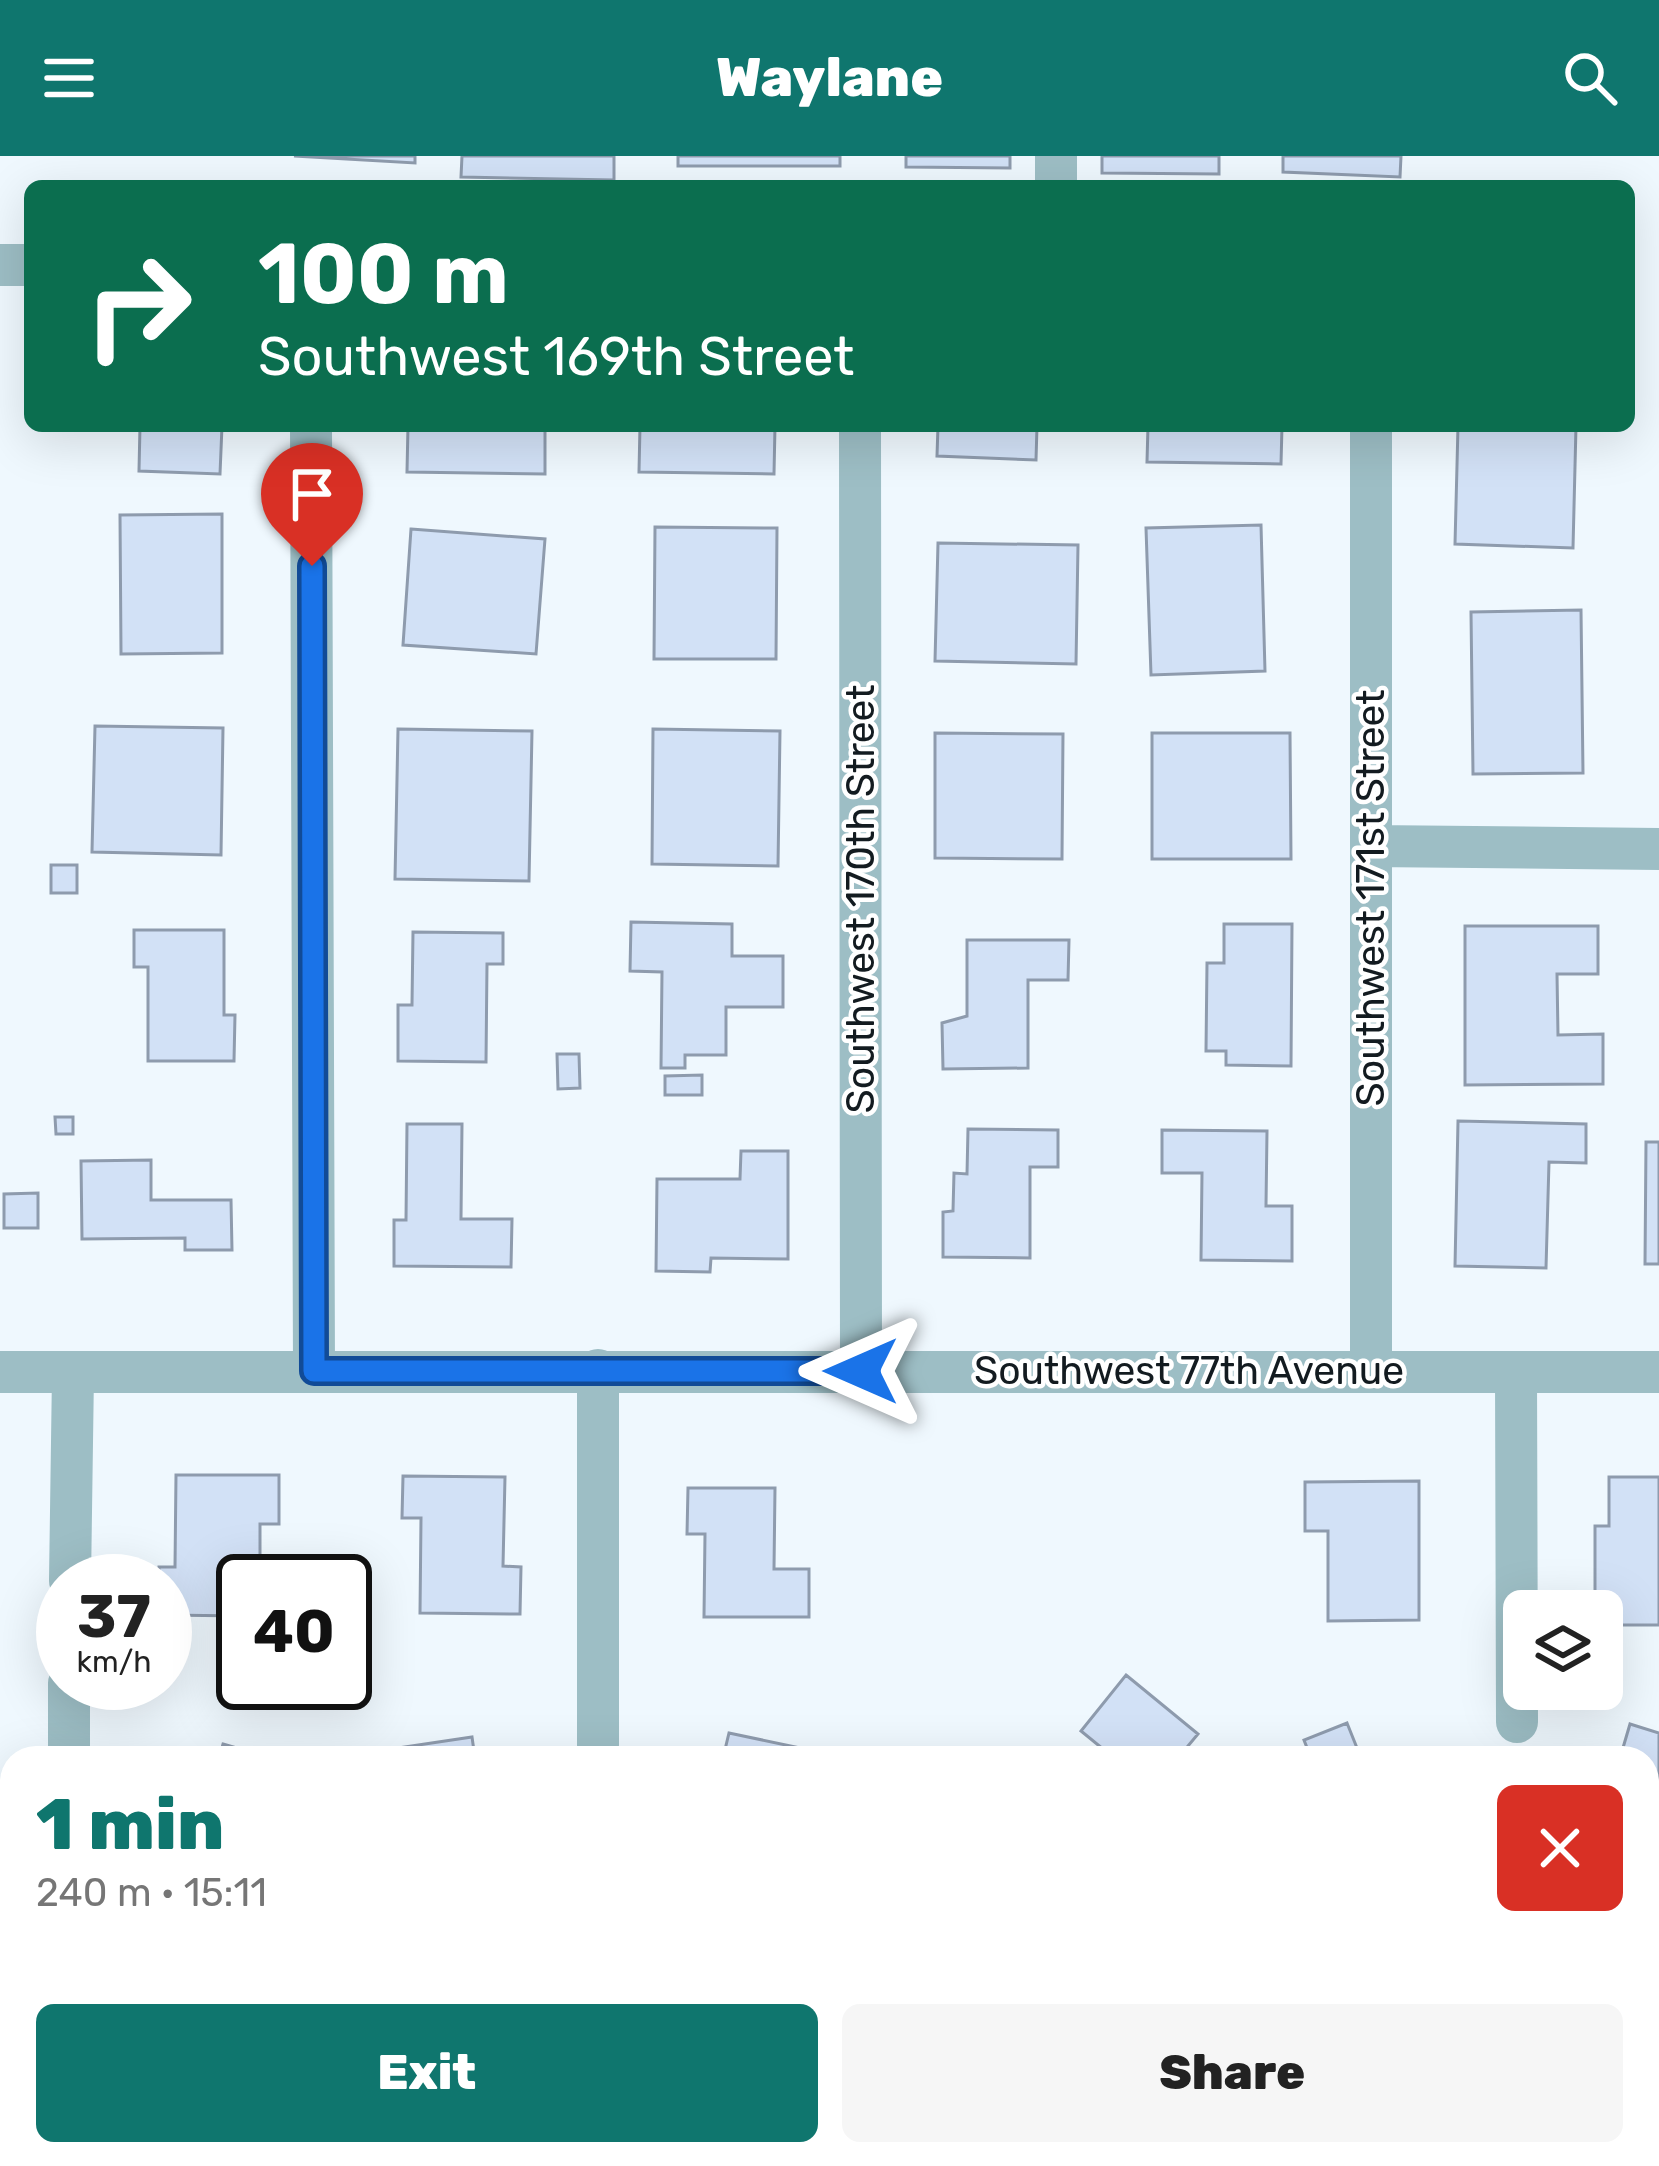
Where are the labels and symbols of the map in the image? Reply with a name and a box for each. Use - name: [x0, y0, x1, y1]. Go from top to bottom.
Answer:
- pin: [261, 443, 363, 566]
- street label: Southwest 170th Street: [838, 685, 884, 1113]
- street label: Southwest 171st Street: [1348, 690, 1394, 1106]
- position arrow: [798, 1308, 924, 1434]
- street label: Southwest 77th Avenue: [974, 1348, 1404, 1394]
- speed limit sign: 40: [216, 1554, 372, 1710]

